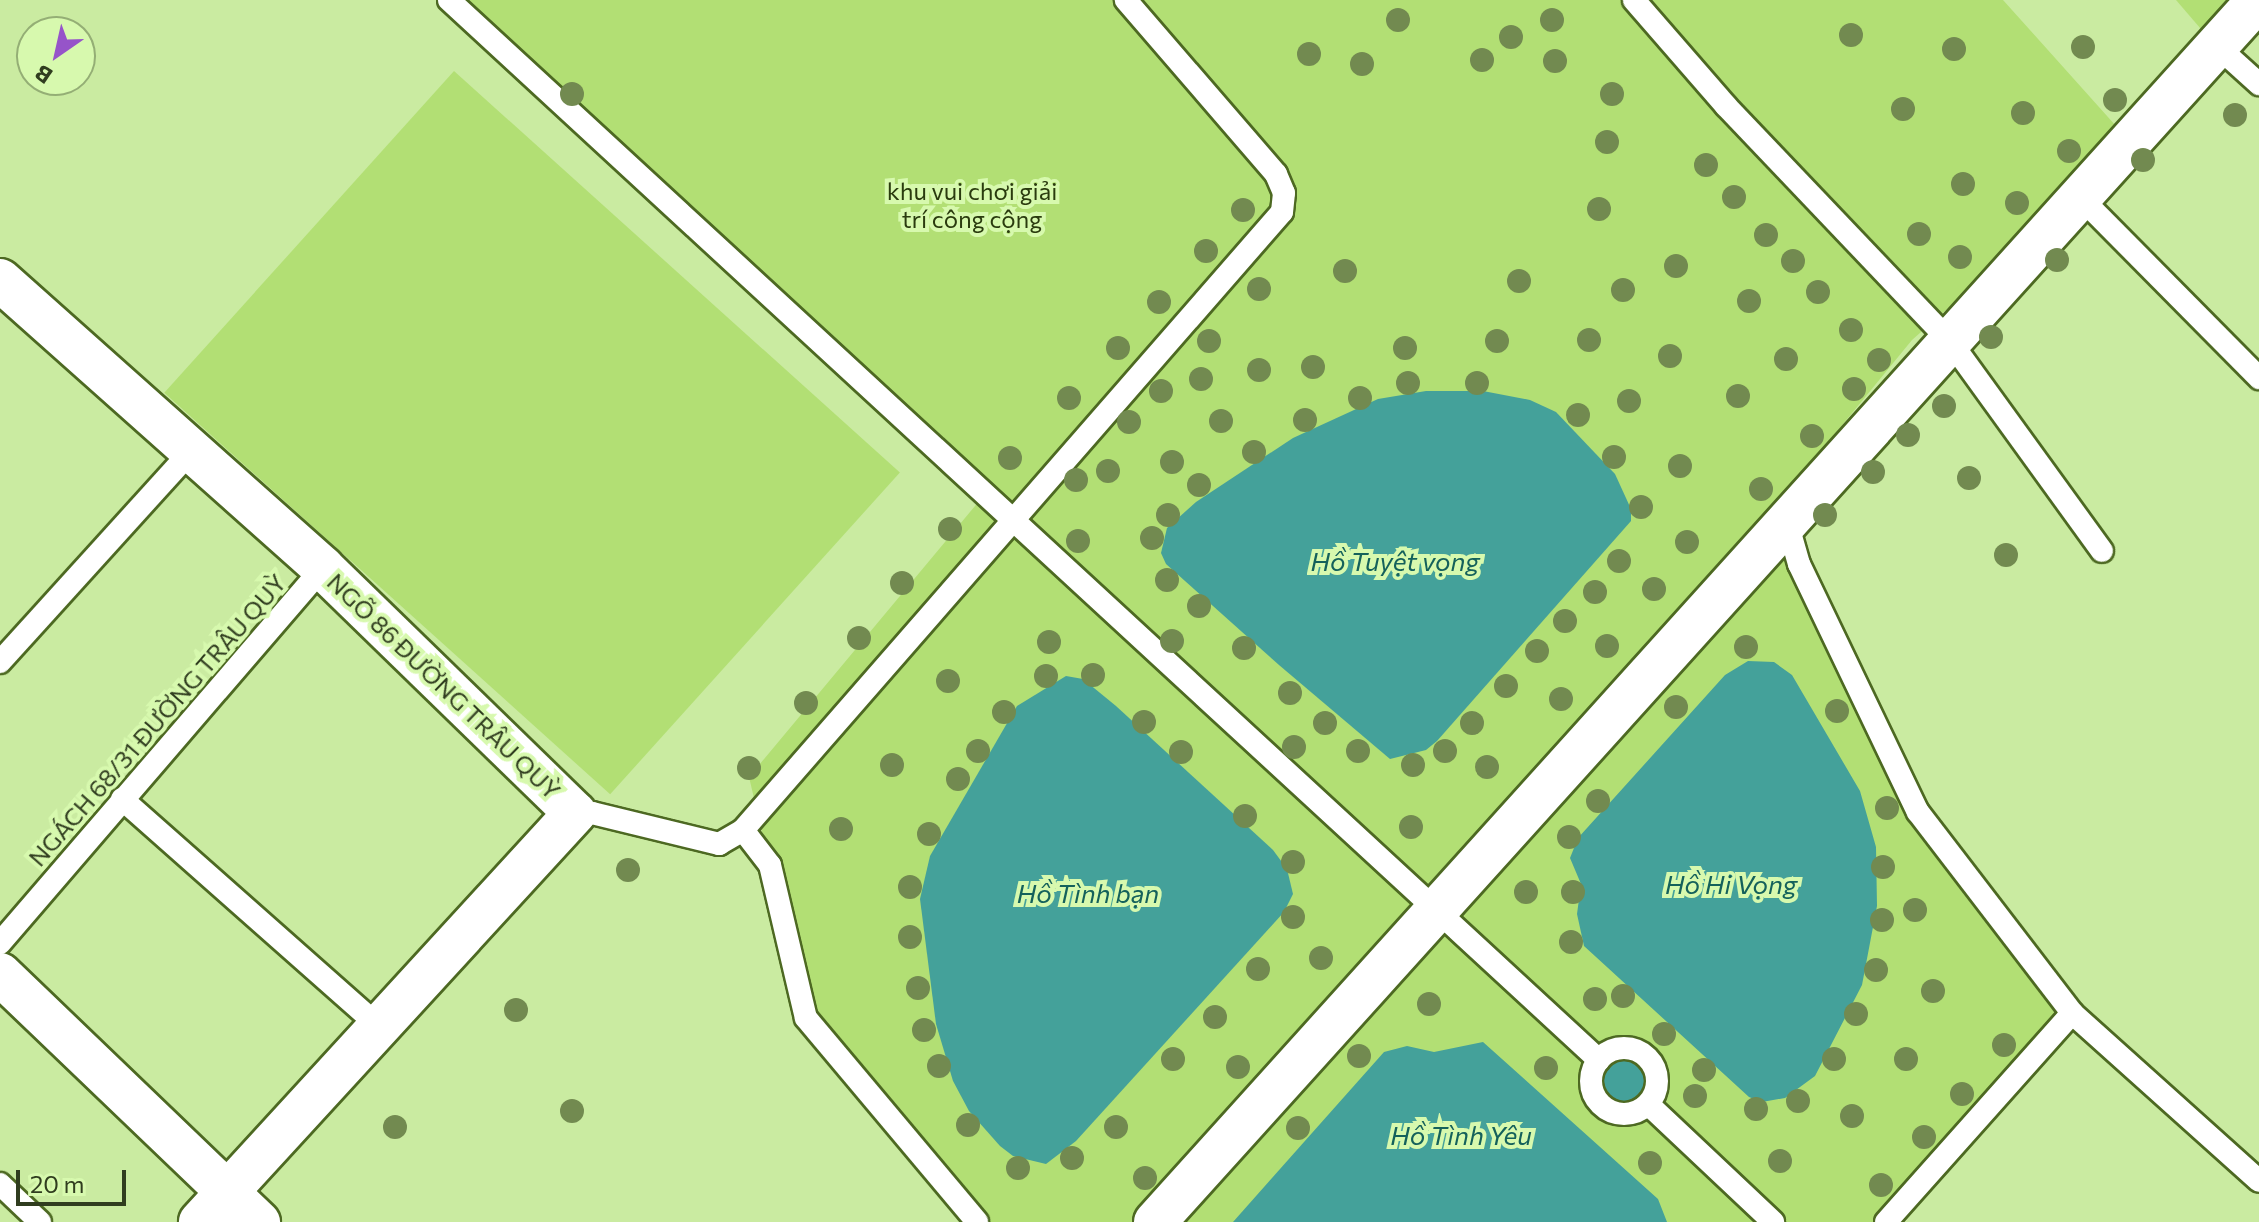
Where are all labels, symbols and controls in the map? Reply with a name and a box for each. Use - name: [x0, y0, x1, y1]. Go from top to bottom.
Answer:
- north arrow: [16, 16, 96, 96]
- text: B: [30, 59, 57, 90]
- park label: khu vui chơi giải trí công cộng: [887, 177, 1057, 233]
- water label: Hồ Tuyệt vọng: [1311, 545, 1479, 577]
- street label: NGÕ 86 ĐƯỜNG TRÂU QUỲ: [322, 567, 566, 805]
- street label: NGÁCH 68/31 ĐƯỜNG TRÂU QUỲ: [22, 568, 292, 872]
- water label: Hồ Hi Vọng: [1665, 868, 1797, 900]
- water label: Hồ Tình bạn: [1017, 877, 1159, 909]
- water label: Hồ Tình Yêu: [1390, 1119, 1532, 1151]
- scale bar: [20, 1154, 130, 1204]
- text: 20 m: [30, 1169, 84, 1198]

